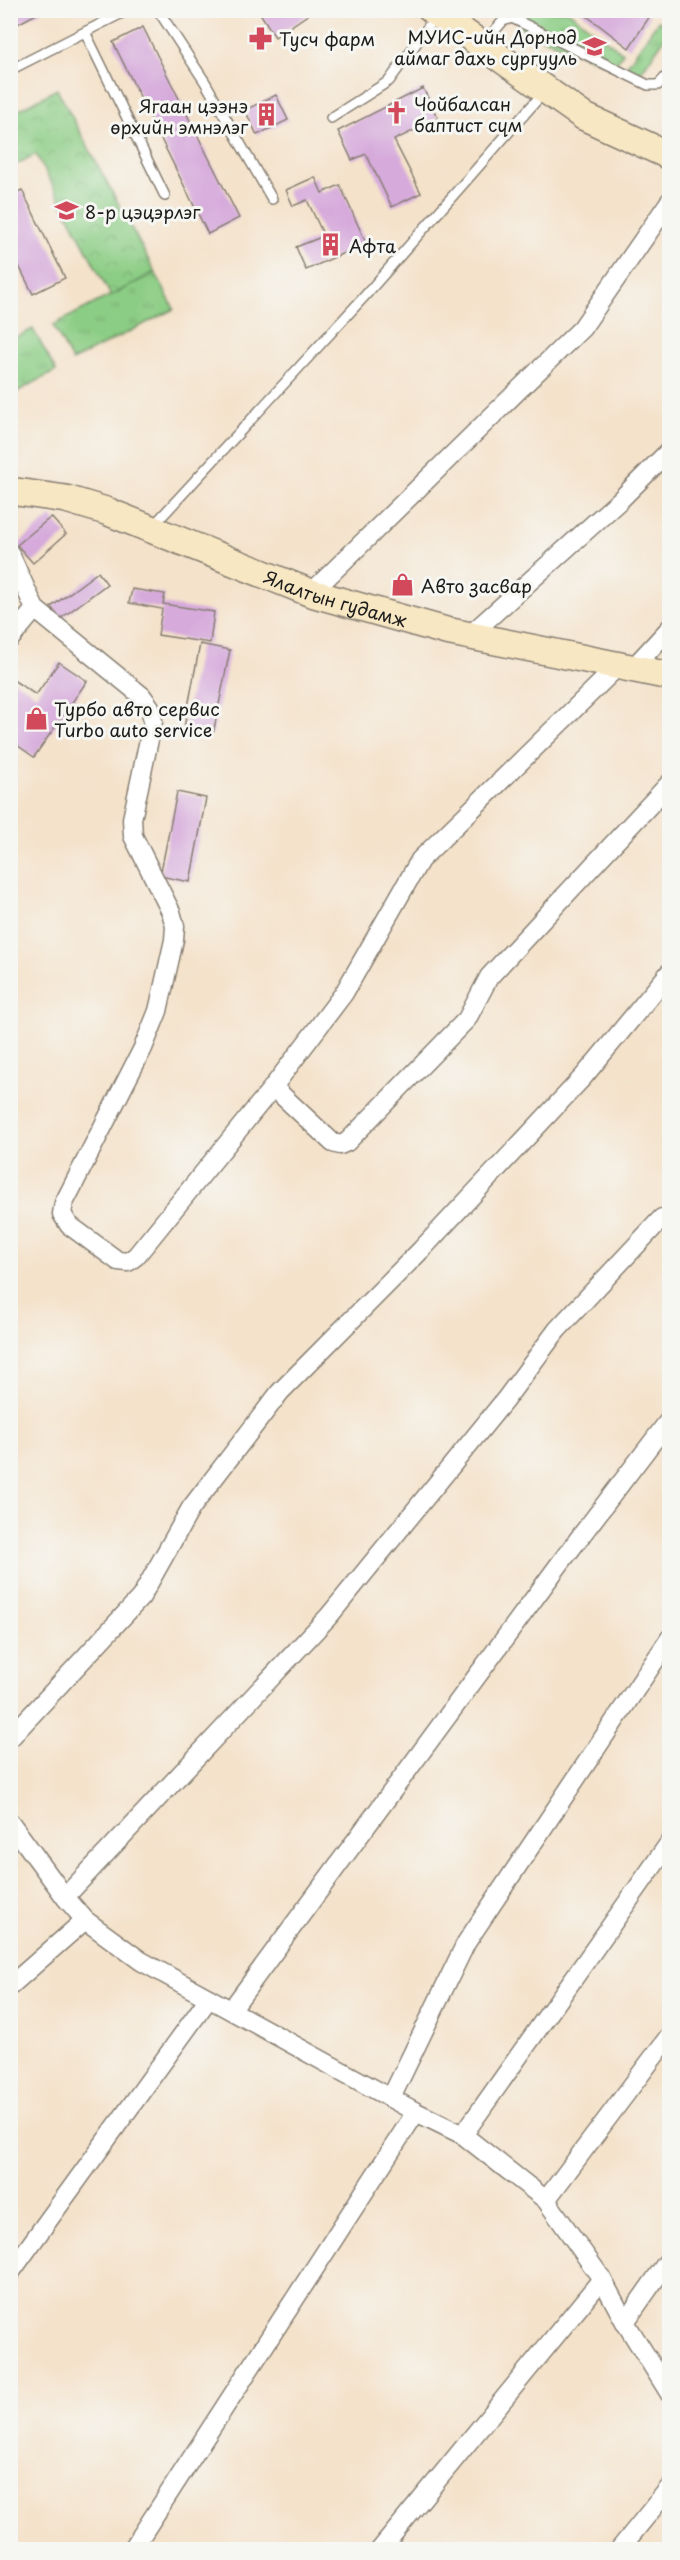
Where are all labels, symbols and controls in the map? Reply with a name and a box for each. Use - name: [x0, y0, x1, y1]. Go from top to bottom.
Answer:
- place label: МУИС-ийн Дорнод аймаг дахь сургууль: [394, 23, 577, 71]
- pharmacy icon: Тусч фарм: [248, 25, 274, 51]
- place label: Тусч фарм: [279, 25, 375, 52]
- school or university icon: МУИС-ийн Дорнод аймаг дахь сургууль: [582, 33, 608, 59]
- place label: Чойбалсан баптист сүм: [414, 90, 523, 138]
- place label: Ягаан цээнэ өрхийн эмнэлэг: [110, 92, 249, 140]
- church icon: Чойбалсан баптист сүм: [383, 100, 409, 126]
- building icon: Ягаан цээнэ өрхийн эмнэлэг: [253, 102, 279, 128]
- school or university icon: 8-р цэцэрлэг: [54, 198, 80, 224]
- place label: 8-р цэцэрлэг: [85, 198, 201, 225]
- building icon: Афта: [318, 232, 344, 258]
- place label: Афта: [349, 232, 396, 259]
- street label: Ялалтын гудамж: [260, 562, 411, 633]
- shop icon: Авто засвар: [390, 572, 416, 598]
- place label: Авто засвар: [421, 572, 532, 599]
- place label: Турбо авто сервис Turbo auto service: [54, 695, 220, 743]
- shop icon: Турбо авто сервис Turbo auto service: [23, 705, 49, 731]

